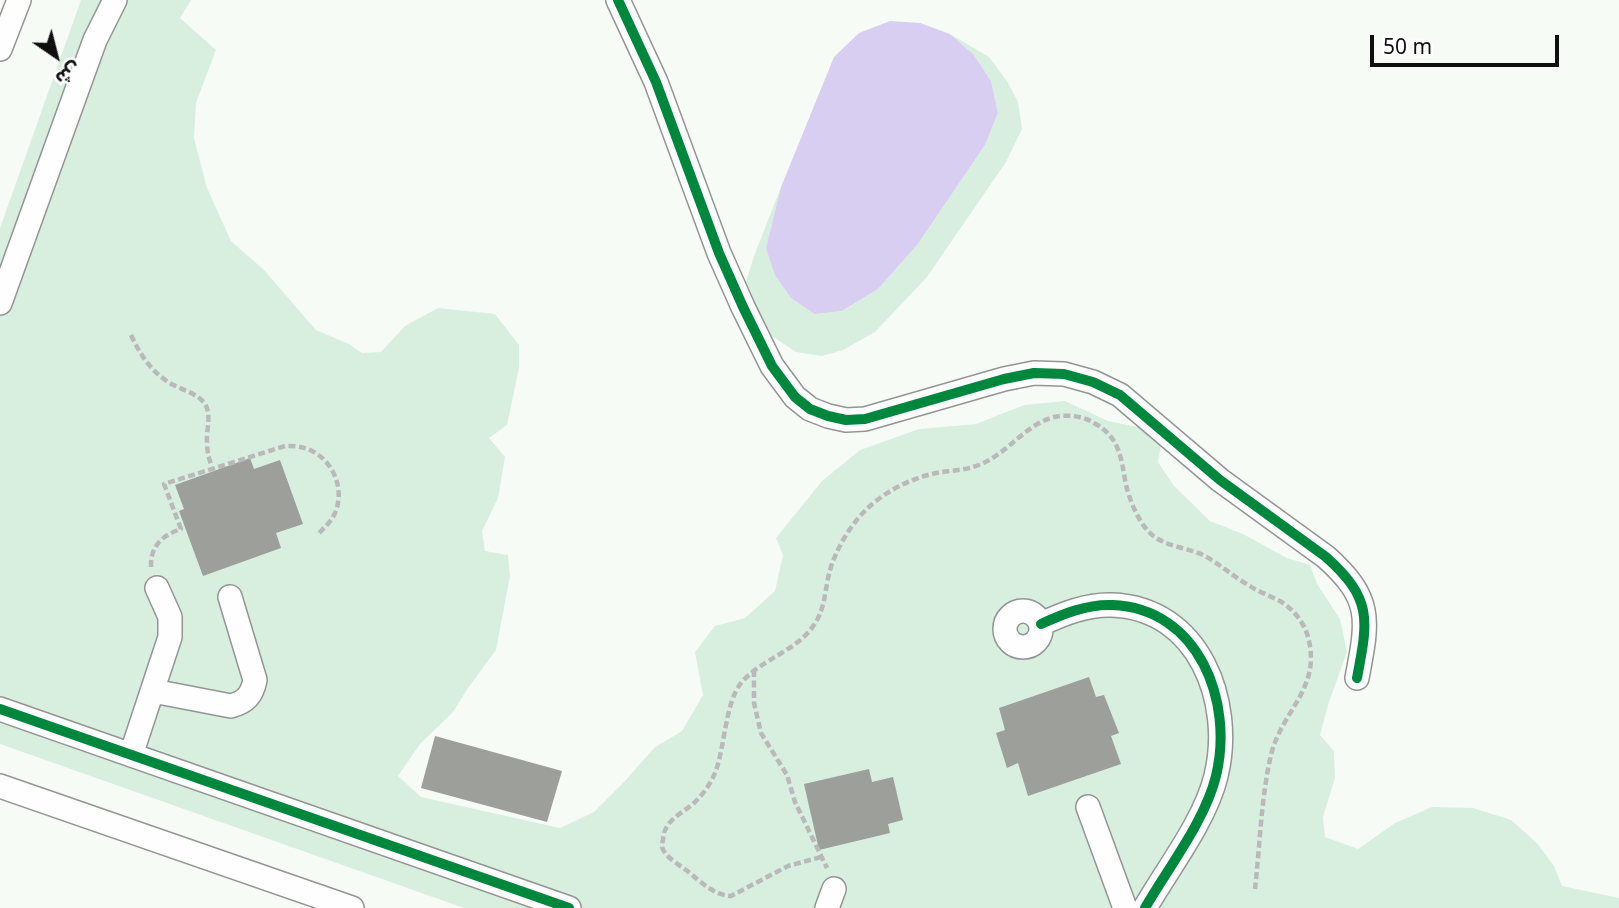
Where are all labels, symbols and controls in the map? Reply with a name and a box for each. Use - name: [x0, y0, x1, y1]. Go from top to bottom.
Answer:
- north arrow: [21, 21, 91, 91]
- scale bar: [1374, 21, 1563, 65]
- text: 50 m: [1383, 25, 1432, 69]
- text: ش: [46, 49, 90, 97]

